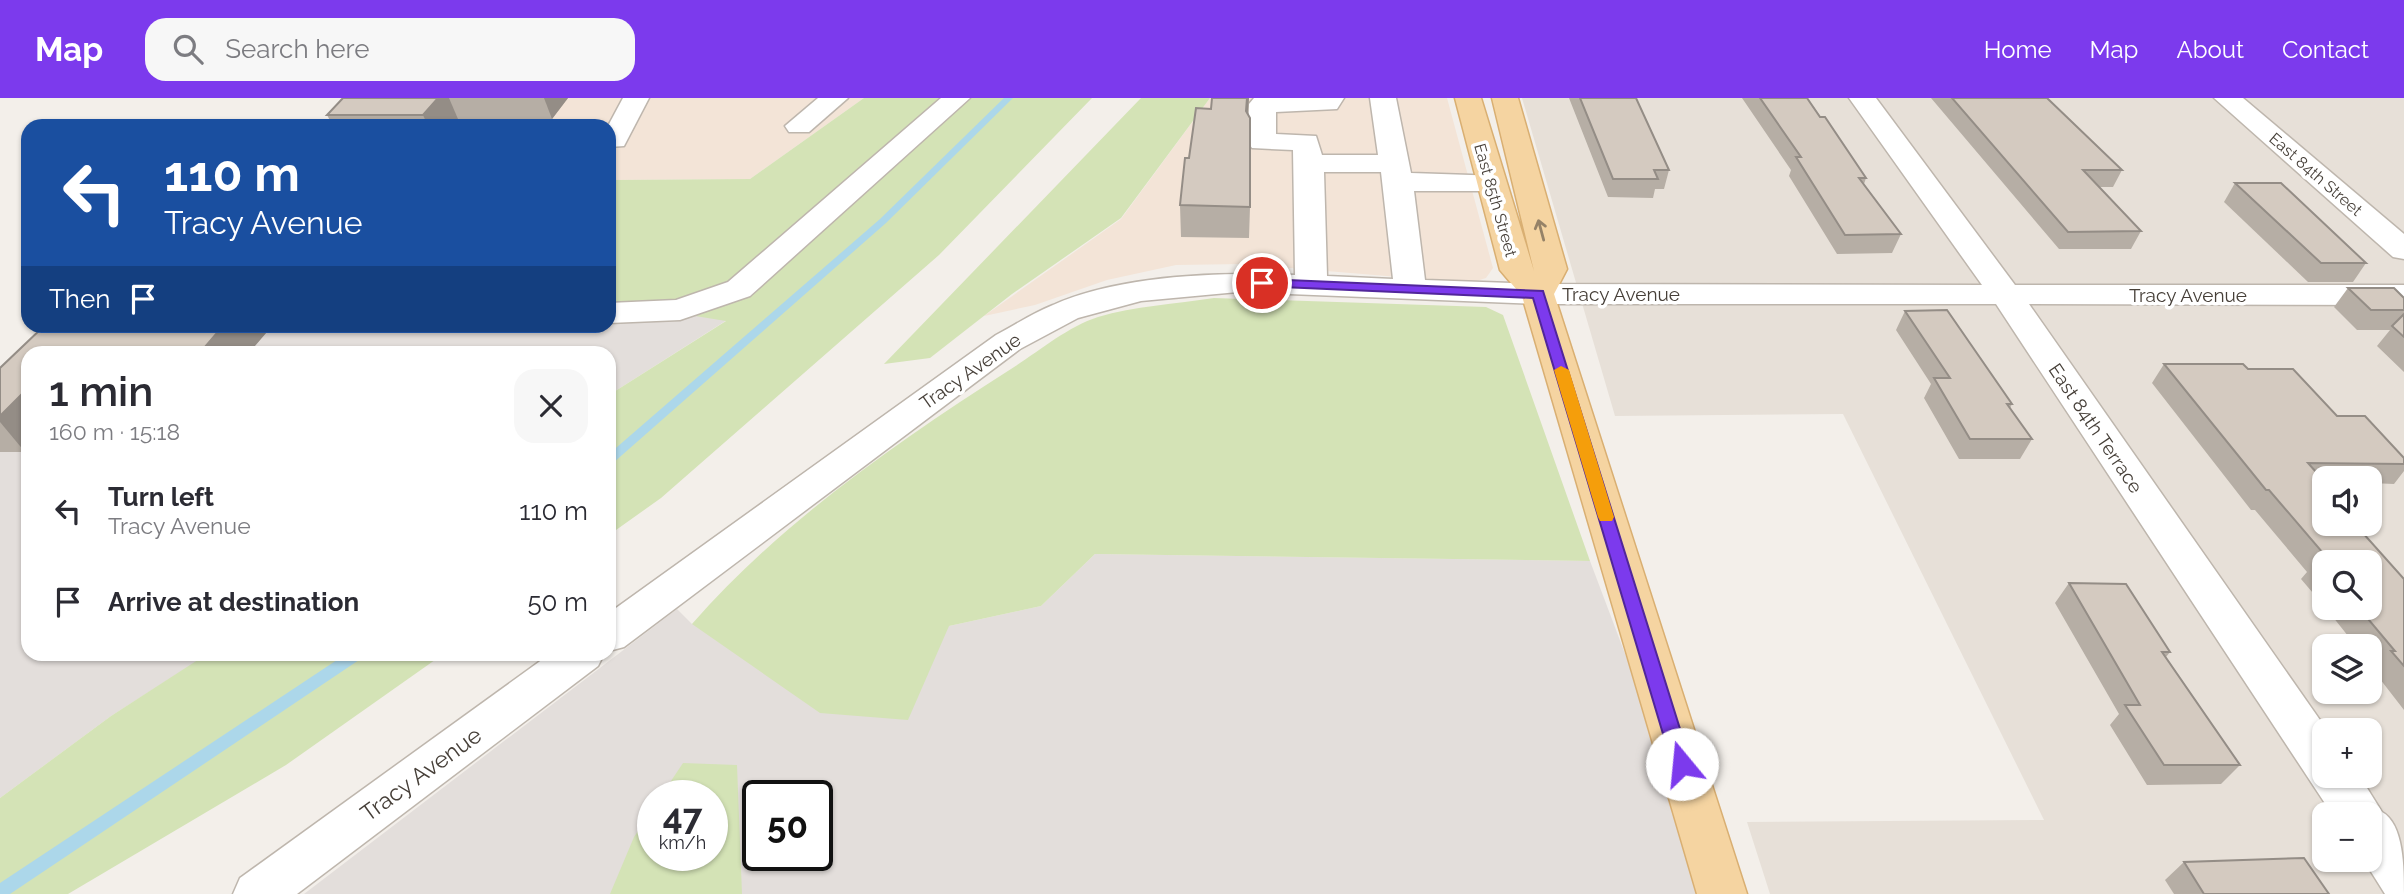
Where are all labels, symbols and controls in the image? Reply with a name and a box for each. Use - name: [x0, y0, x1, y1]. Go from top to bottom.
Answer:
- search box: [145, 18, 635, 81]
- text: Map: [35, 30, 103, 69]
- icon: search: [169, 30, 207, 68]
- text: Search here: [225, 34, 370, 64]
- text: Home: [1984, 35, 2052, 64]
- text: Map: [2090, 35, 2138, 64]
- text: About: [2176, 35, 2244, 64]
- text: Contact: [2282, 35, 2369, 64]
- street label: East 84th Street: [2265, 129, 2367, 220]
- street label: East 85th Street: [1470, 141, 1521, 260]
- text: 110 m: [164, 145, 300, 202]
- icon: left: [49, 147, 140, 238]
- text: Tracy Avenue: [164, 204, 363, 241]
- one-way arrow: [1533, 220, 1546, 242]
- pin: [1232, 253, 1292, 313]
- icon: arrive: [1243, 264, 1281, 302]
- icon: arrive: [124, 280, 162, 318]
- street label: Tracy Avenue: [1562, 283, 1680, 305]
- text: Then: [49, 284, 110, 314]
- street label: Tracy Avenue: [2129, 284, 2247, 306]
- street label: Tracy Avenue: [915, 328, 1025, 414]
- street label: East 84th Terrace: [2045, 359, 2147, 497]
- text: 1 min: [49, 367, 153, 416]
- button: close: [514, 369, 588, 443]
- text: 160 m · 15:18: [49, 418, 180, 445]
- map controls: [2312, 466, 2382, 872]
- button: sound: [2312, 466, 2382, 536]
- text: Turn left: [108, 482, 214, 512]
- icon: left: [49, 492, 87, 530]
- text: 110 m: [519, 496, 588, 526]
- text: Tracy Avenue: [108, 512, 251, 539]
- button: search: [2312, 550, 2382, 620]
- icon: arrive: [49, 583, 87, 621]
- text: Arrive at destination: [108, 587, 359, 617]
- text: 50 m: [527, 587, 588, 617]
- button: layers: [2312, 634, 2382, 704]
- button: +: [2312, 718, 2382, 788]
- street label: Tracy Avenue: [355, 721, 486, 826]
- position arrow: [1645, 727, 1719, 801]
- speed limit sign: 50: [742, 780, 833, 871]
- text: 47: [663, 796, 702, 837]
- button: −: [2312, 802, 2382, 872]
- text: km/h: [659, 832, 706, 853]

